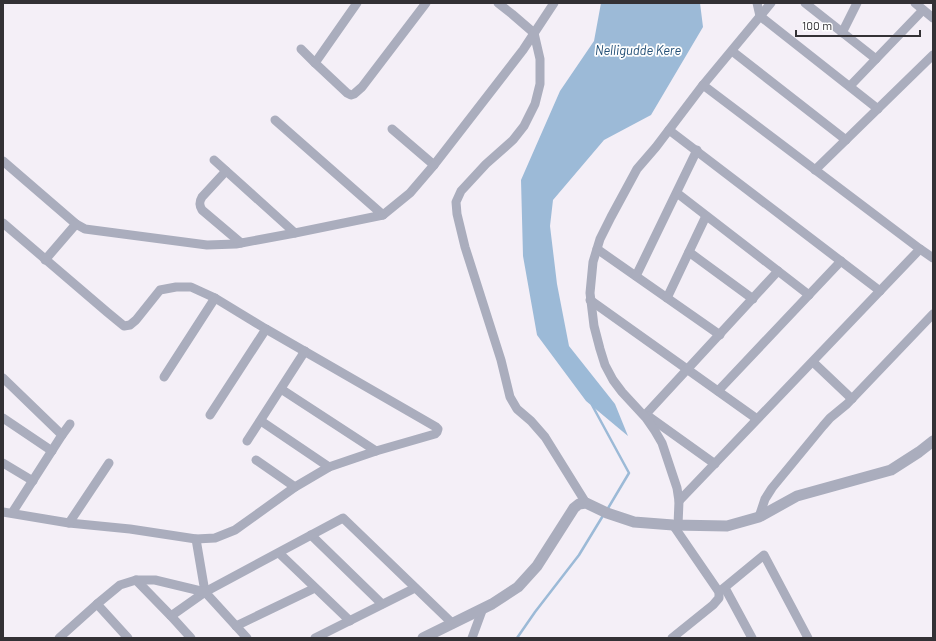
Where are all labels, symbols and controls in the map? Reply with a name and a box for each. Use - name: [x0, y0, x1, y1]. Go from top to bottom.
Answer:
- scale bar: [796, 12, 920, 38]
- text: 100 m: [802, 18, 832, 32]
- water label: Nelligudde Kere: [595, 42, 681, 58]

